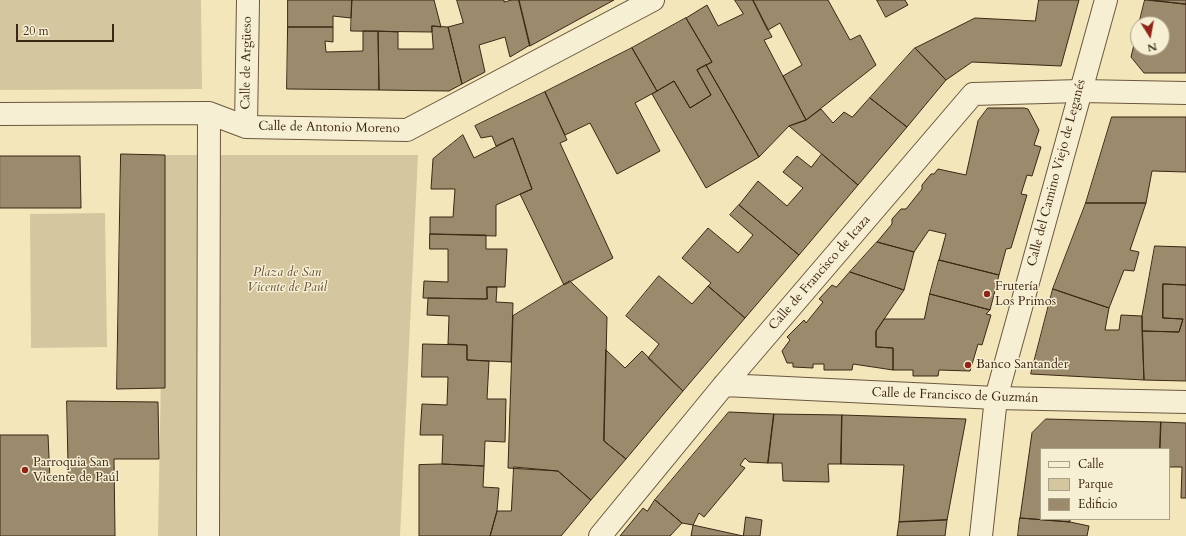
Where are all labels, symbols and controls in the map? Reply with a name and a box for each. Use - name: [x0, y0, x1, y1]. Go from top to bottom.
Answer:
- scale bar: [18, 16, 116, 42]
- street label: Calle de Argüeso: [238, 16, 256, 110]
- north arrow: [1130, 16, 1170, 56]
- text: 20 m: [23, 23, 49, 39]
- text: N: [1146, 39, 1158, 56]
- street label: Calle del Camino Viejo de Leganés: [1024, 78, 1090, 268]
- street label: Calle de Antonio Moreno: [258, 119, 400, 137]
- street label: Calle de Francisco de Icaza: [766, 212, 874, 334]
- park label: Plaza de San Vicente de Paúl: [247, 265, 327, 296]
- place label: Frutería Los Primos: [995, 279, 1056, 310]
- marker: Frutería Los Primos: [982, 289, 992, 299]
- place label: Banco Santander: [976, 357, 1068, 373]
- marker: Banco Santander: [963, 360, 973, 370]
- street label: Calle de Francisco de Guzmán: [871, 385, 1039, 407]
- legend: [1040, 448, 1170, 520]
- place label: Parroquia San Vicente de Paúl: [33, 455, 119, 486]
- text: Calle: [1078, 456, 1104, 472]
- marker: Parroquia San Vicente de Paúl: [20, 465, 30, 475]
- text: Parque: [1078, 476, 1113, 492]
- text: Edificio: [1078, 496, 1117, 512]

